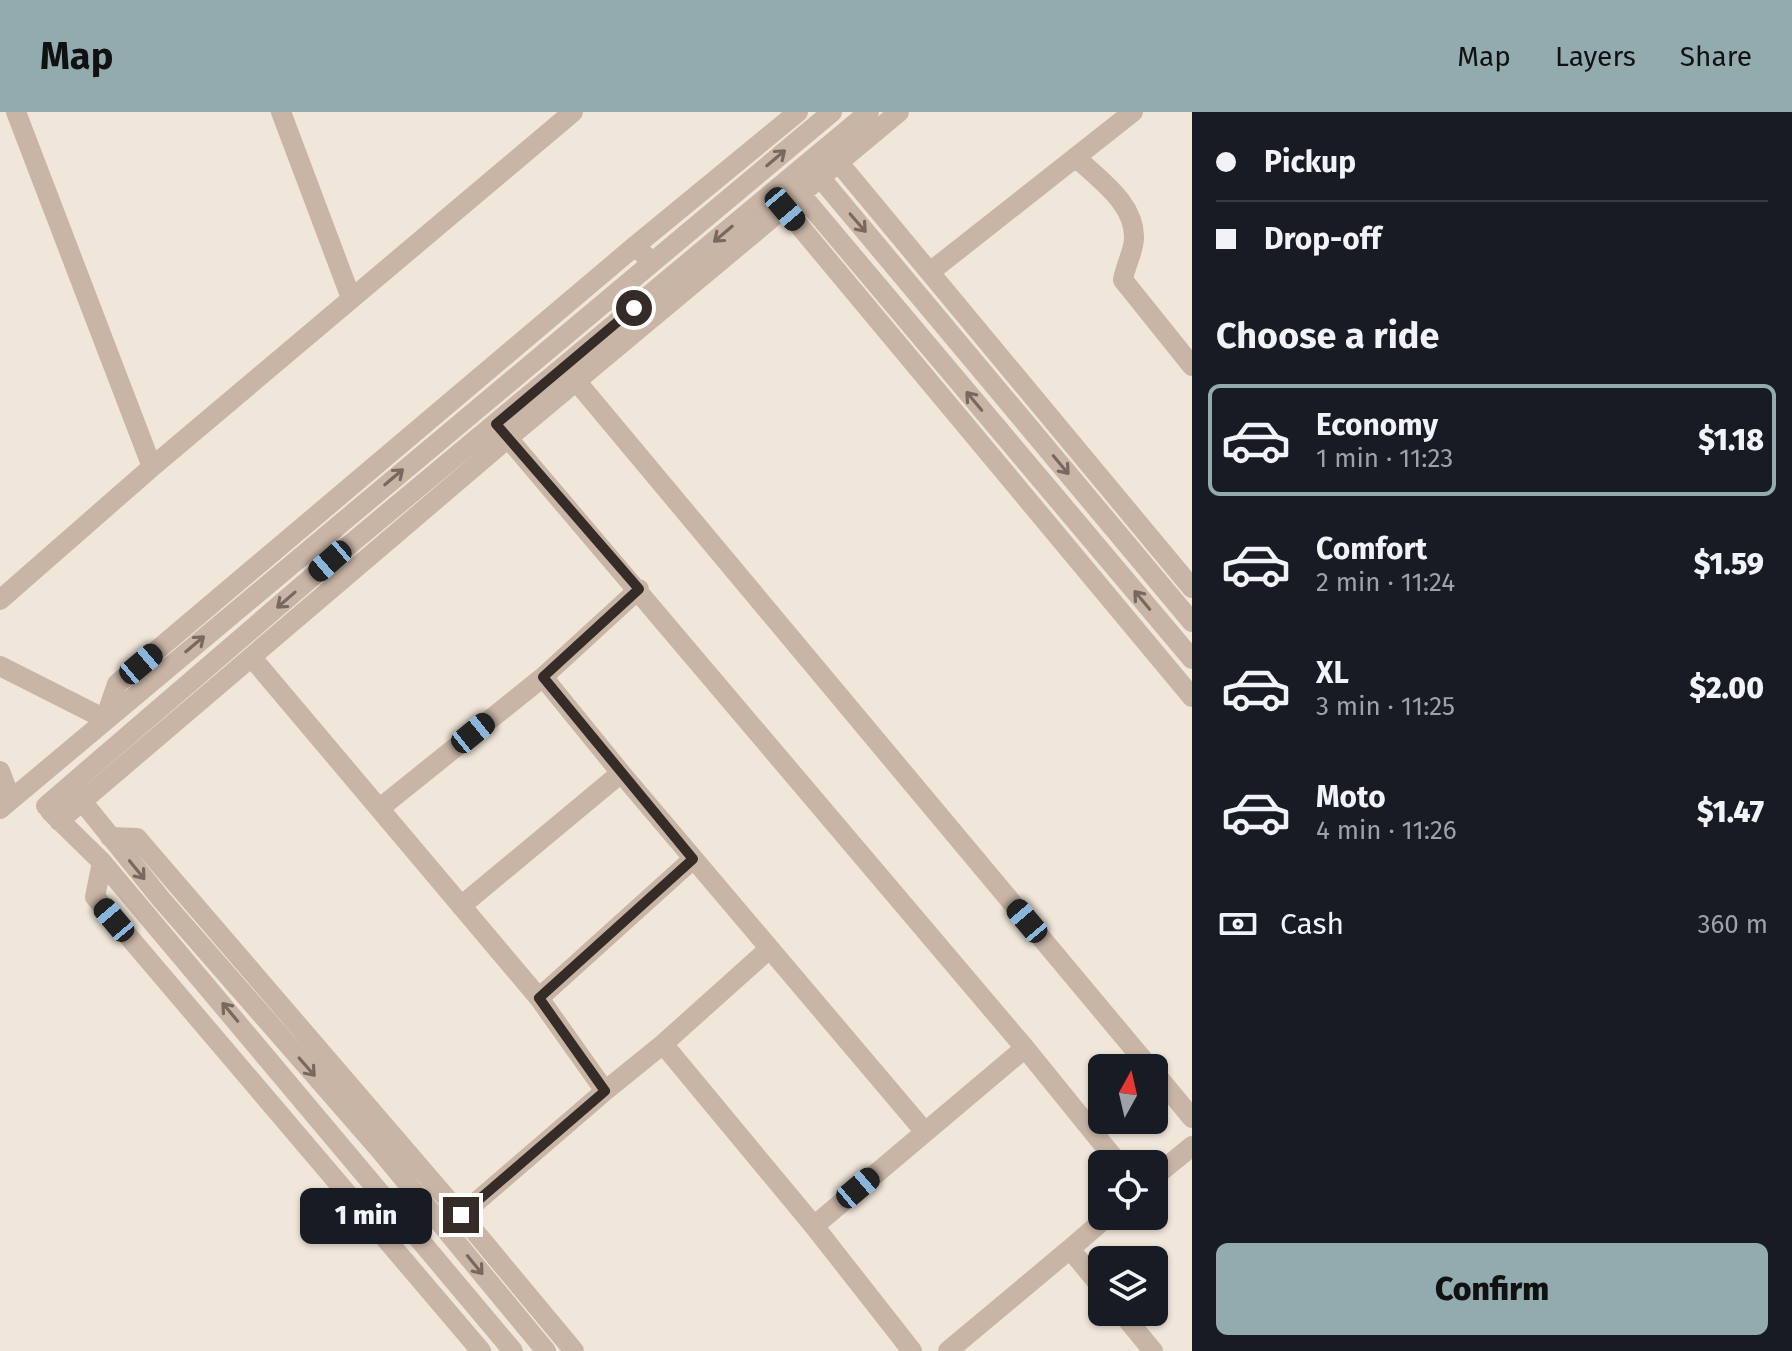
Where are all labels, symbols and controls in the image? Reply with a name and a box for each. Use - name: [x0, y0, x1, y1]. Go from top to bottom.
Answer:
- text: Map: [40, 33, 113, 79]
- text: Map: [1457, 40, 1511, 73]
- text: Layers: [1555, 40, 1636, 73]
- text: Share: [1680, 40, 1752, 73]
- text: Pickup: [1264, 144, 1356, 180]
- one-way arrow: [766, 150, 787, 168]
- car: [760, 183, 810, 235]
- one-way arrow: [849, 212, 867, 232]
- text: Drop-off: [1264, 221, 1381, 257]
- one-way arrow: [713, 225, 734, 243]
- route start: [616, 290, 652, 326]
- text: Choose a ride: [1216, 314, 1439, 358]
- one-way arrow: [965, 391, 983, 411]
- icon: car: [1220, 404, 1292, 476]
- text: Economy: [1316, 407, 1438, 443]
- text: $1.18: [1698, 422, 1764, 458]
- text: 1 min · 11:23: [1316, 443, 1453, 474]
- one-way arrow: [1052, 454, 1070, 475]
- one-way arrow: [383, 468, 404, 486]
- icon: car: [1220, 528, 1292, 600]
- text: Comfort: [1316, 531, 1427, 567]
- car: [304, 536, 356, 586]
- text: $1.59: [1694, 546, 1764, 582]
- text: 2 min · 11:24: [1316, 567, 1455, 598]
- one-way arrow: [276, 590, 296, 608]
- one-way arrow: [1133, 590, 1151, 610]
- one-way arrow: [184, 635, 204, 653]
- car: [115, 639, 167, 689]
- icon: car: [1220, 652, 1292, 724]
- text: XL: [1316, 655, 1349, 691]
- text: $2.00: [1690, 670, 1764, 706]
- text: 3 min · 11:25: [1316, 691, 1455, 722]
- car: [447, 709, 499, 757]
- icon: car: [1220, 776, 1292, 848]
- text: Moto: [1316, 779, 1386, 815]
- text: $1.47: [1697, 794, 1764, 830]
- text: 4 min · 11:26: [1316, 815, 1457, 846]
- one-way arrow: [128, 859, 146, 880]
- car: [89, 894, 139, 946]
- car: [1002, 895, 1052, 947]
- icon: cash: [1216, 902, 1260, 946]
- text: Cash: [1280, 906, 1344, 942]
- text: 360 m: [1697, 909, 1768, 940]
- one-way arrow: [221, 1002, 239, 1023]
- north arrow: [1088, 1054, 1168, 1134]
- map controls: [1088, 1054, 1168, 1326]
- one-way arrow: [297, 1056, 315, 1076]
- button: locate: [1088, 1150, 1168, 1230]
- car: [832, 1163, 884, 1213]
- callout: 1 min: [301, 1187, 433, 1243]
- route end: [443, 1197, 479, 1233]
- text: 1 min: [335, 1200, 397, 1231]
- button: Confirm: [1216, 1243, 1768, 1335]
- button: layers: [1088, 1246, 1168, 1326]
- one-way arrow: [466, 1254, 484, 1275]

